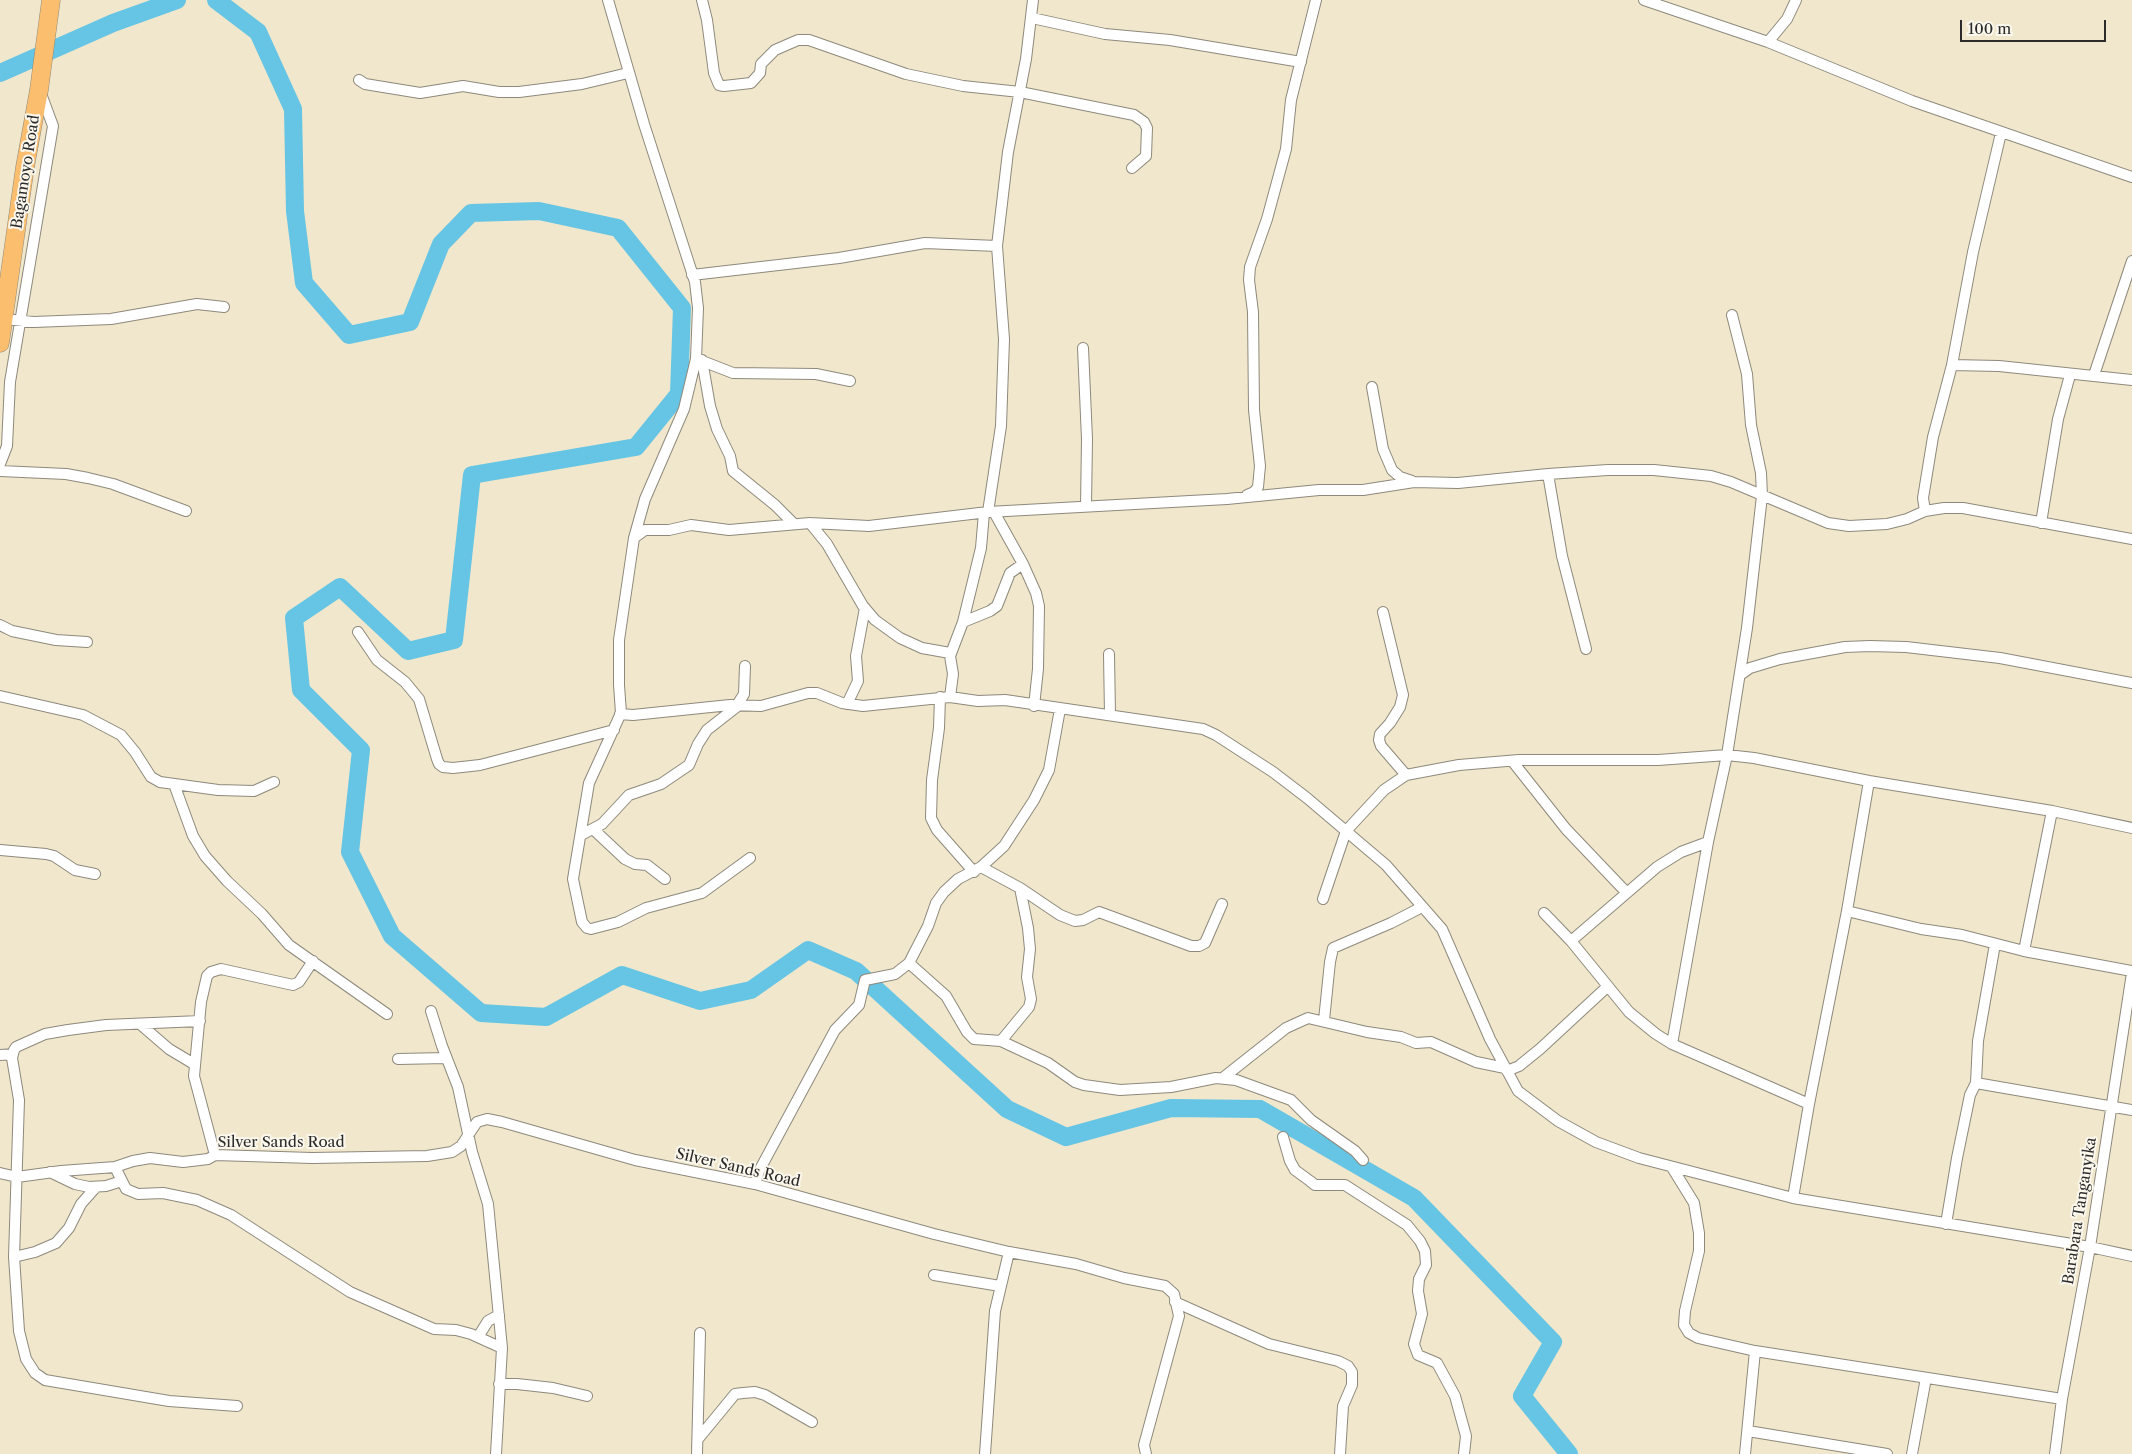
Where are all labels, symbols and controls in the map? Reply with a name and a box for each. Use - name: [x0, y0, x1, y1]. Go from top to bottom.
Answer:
- scale bar: [1962, 10, 2108, 42]
- text: 100 m: [1968, 19, 2011, 38]
- street label: Bagamoyo Road: [8, 114, 44, 230]
- street label: Silver Sands Road: [217, 1134, 345, 1152]
- street label: Barabara Tanganyika: [2059, 1136, 2101, 1286]
- street label: Silver Sands Road: [674, 1145, 802, 1191]

